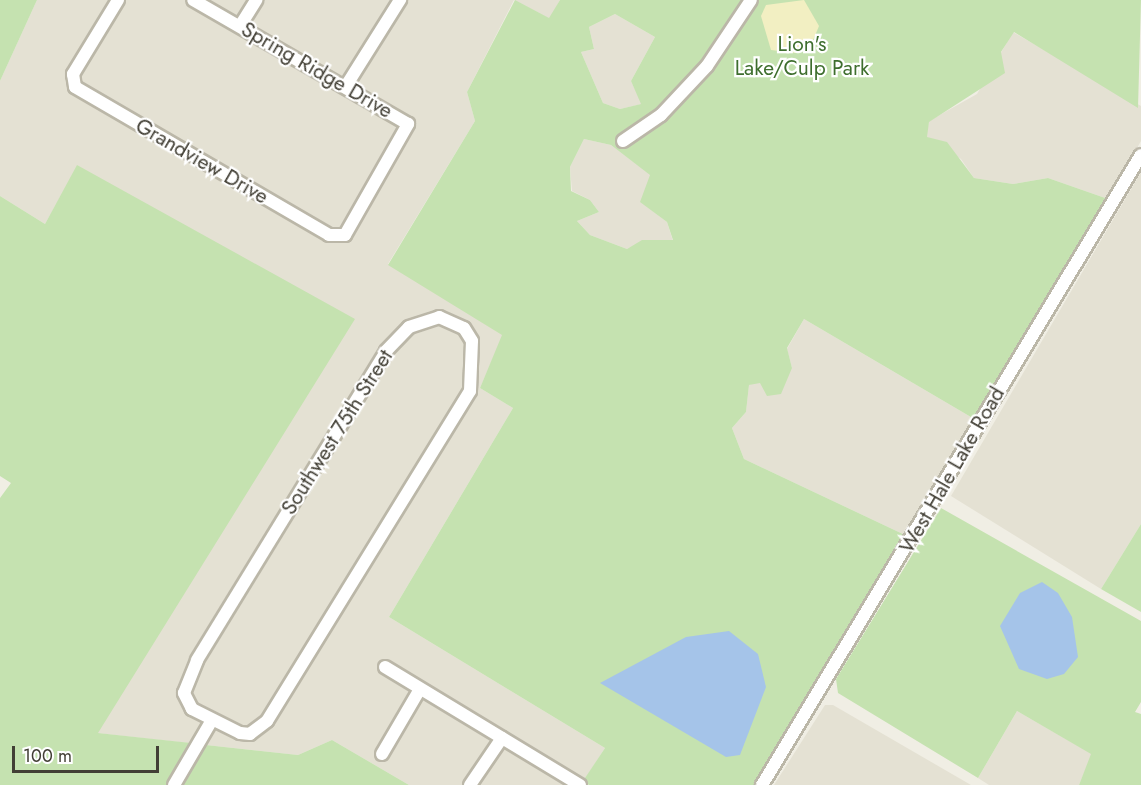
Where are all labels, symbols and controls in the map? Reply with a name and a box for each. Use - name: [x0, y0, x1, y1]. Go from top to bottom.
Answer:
- street label: Spring Ridge Drive: [237, 16, 397, 124]
- park label: Lion's Lake/Culp Park: [735, 31, 869, 81]
- street label: Grandview Drive: [131, 113, 273, 209]
- street label: Southwest 75th Street: [276, 345, 398, 519]
- street label: West Hale Lake Road: [894, 382, 1010, 558]
- scale bar: [15, 734, 162, 772]
- text: 100 m: [23, 743, 72, 769]

